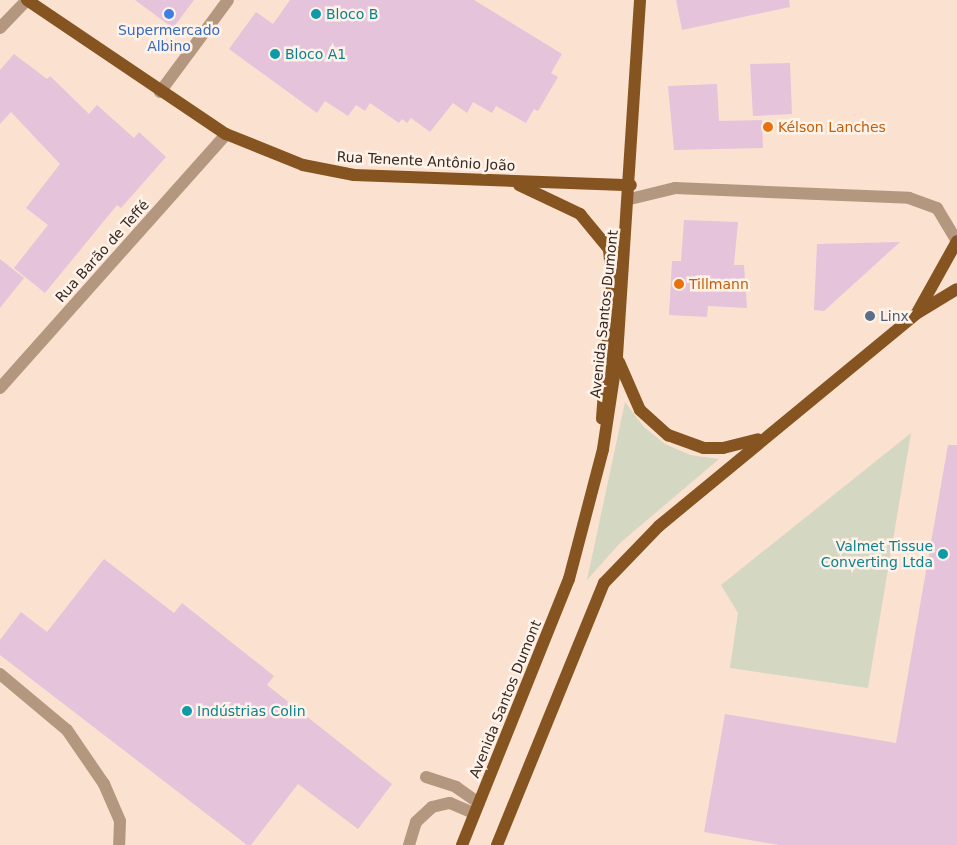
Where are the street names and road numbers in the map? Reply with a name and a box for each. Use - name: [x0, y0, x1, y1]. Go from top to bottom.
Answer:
- street label: Rua Tenente Antônio João: [336, 148, 516, 174]
- street label: Rua Barão de Teffé: [52, 197, 152, 305]
- street label: Avenida Santos Dumont: [587, 229, 621, 399]
- street label: Avenida Santos Dumont: [466, 618, 544, 780]

